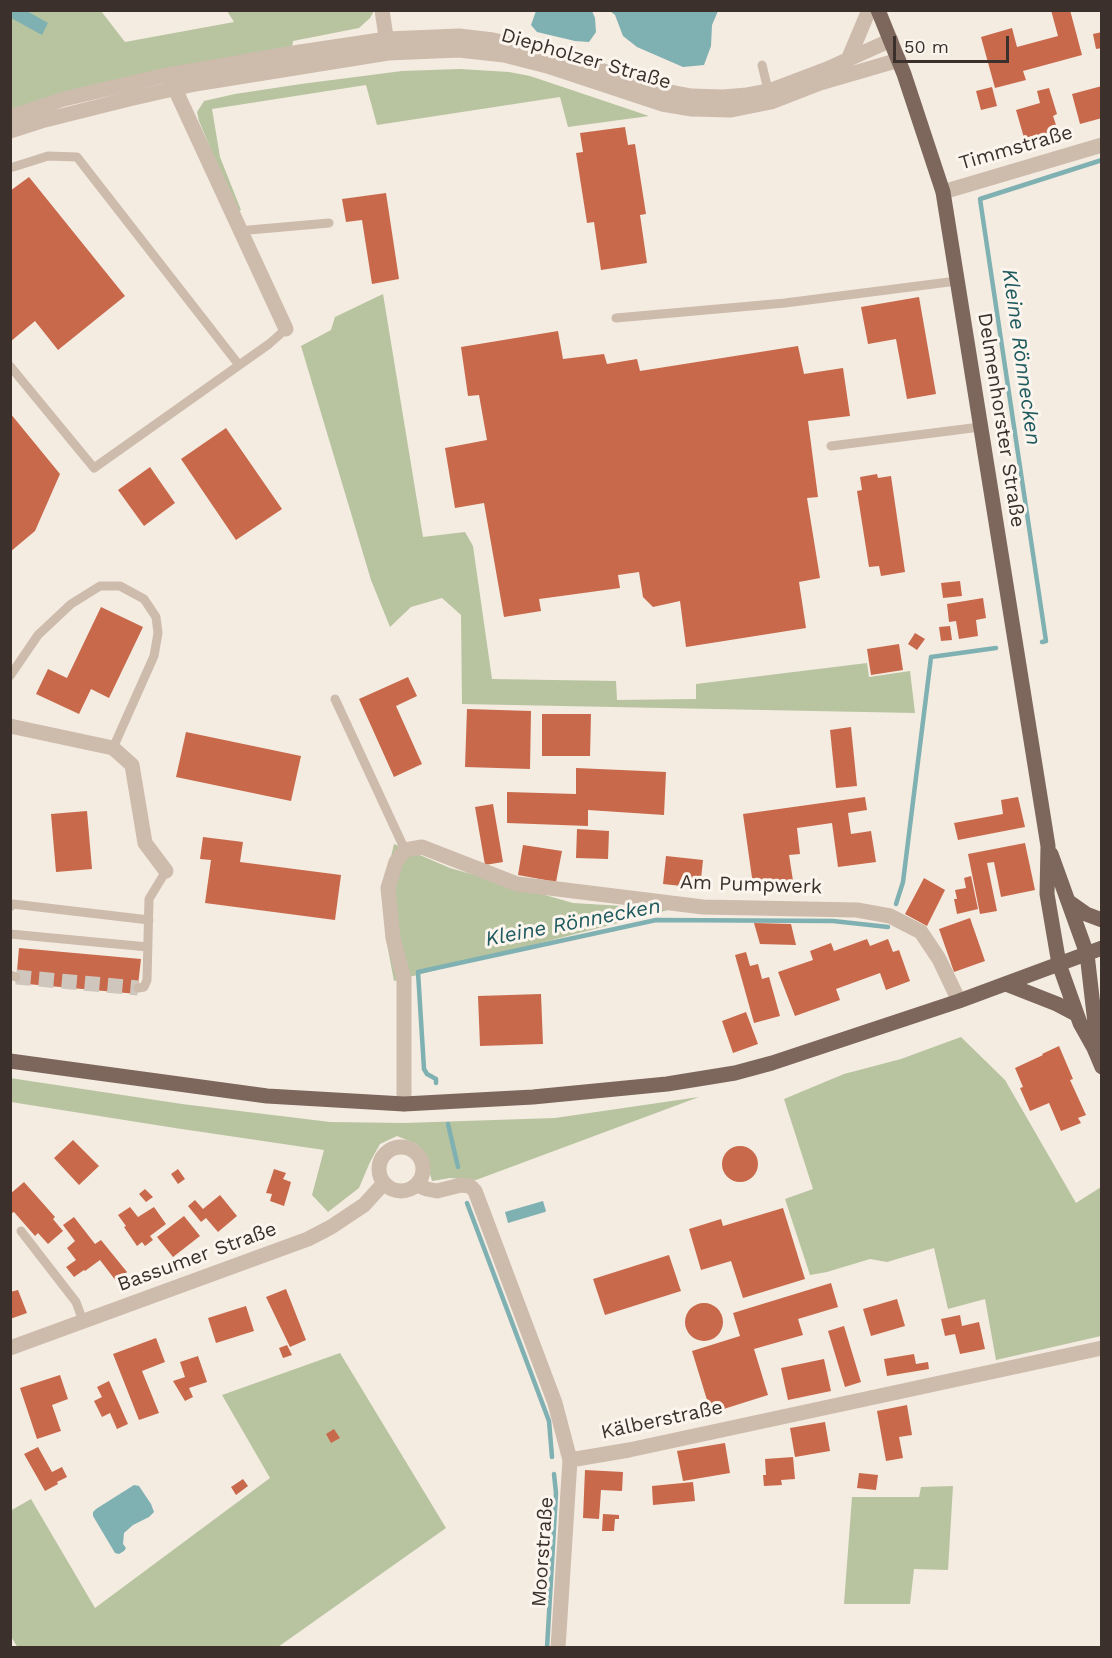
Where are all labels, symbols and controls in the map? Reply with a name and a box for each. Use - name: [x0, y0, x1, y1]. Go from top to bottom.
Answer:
- street label: Diepholzer Straße: [498, 23, 674, 95]
- scale bar: [896, 24, 1012, 62]
- text: 50 m: [904, 36, 949, 57]
- street label: Timmstraße: [956, 120, 1076, 176]
- water label: Kleine Rönnecken: [996, 267, 1046, 447]
- street label: Delmenhorster Straße: [972, 311, 1030, 529]
- street label: Am Pumpwerk: [679, 871, 823, 899]
- water label: Kleine Rönnecken: [483, 894, 663, 952]
- street label: Bassumer Straße: [114, 1217, 280, 1297]
- street label: Kälberstraße: [599, 1395, 725, 1445]
- street label: Moorstraße: [527, 1496, 559, 1608]

